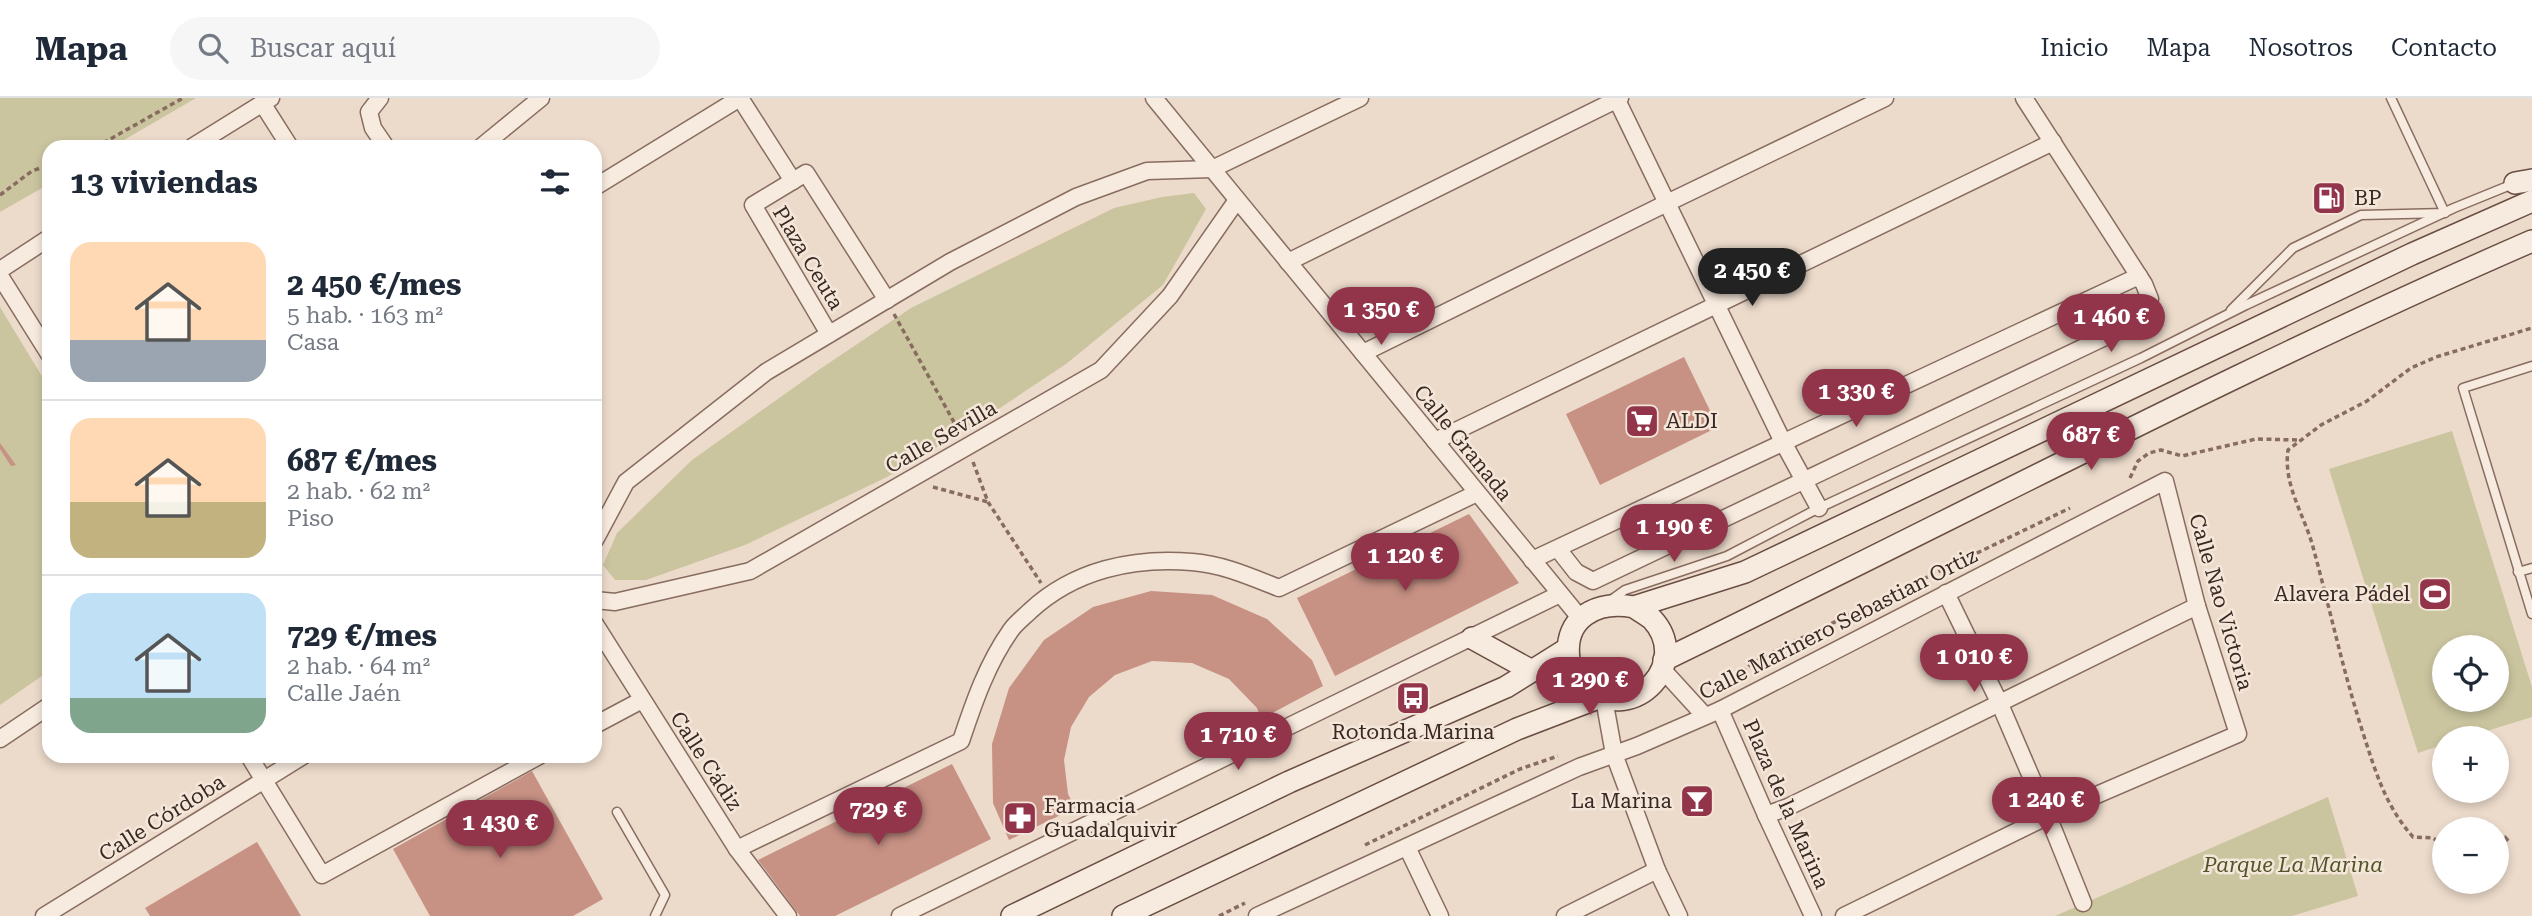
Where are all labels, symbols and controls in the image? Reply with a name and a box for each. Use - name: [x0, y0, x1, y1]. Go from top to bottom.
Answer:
- search box: [170, 17, 660, 80]
- text: Mapa: [35, 29, 128, 68]
- icon: search: [194, 29, 232, 67]
- text: Buscar aquí: [250, 33, 396, 63]
- text: Inicio: [2040, 34, 2108, 62]
- text: Mapa: [2146, 34, 2211, 62]
- text: Nosotros: [2249, 34, 2353, 62]
- text: Contacto: [2391, 34, 2497, 62]
- icon: filters: [536, 163, 574, 201]
- text: 13 viviendas: [70, 165, 258, 200]
- fuel station icon: BP: [2310, 179, 2348, 217]
- place label: BP: [2354, 186, 2382, 210]
- street label: Plaza Ceuta: [768, 202, 849, 315]
- pin: 2 450 €: [1687, 248, 1817, 308]
- text: 2 450 €: [1714, 257, 1790, 284]
- text: 2 450 €/mes: [287, 267, 461, 302]
- icon: home: [126, 270, 210, 354]
- pin: 1 350 €: [1316, 288, 1446, 347]
- pin: 1 460 €: [2046, 294, 2176, 354]
- text: 1 350 €: [1343, 296, 1419, 323]
- text: 5 hab. · 163 m²: [287, 302, 443, 329]
- text: 1 460 €: [2073, 303, 2149, 330]
- text: Casa: [287, 329, 339, 356]
- pin: 1 330 €: [1791, 370, 1921, 429]
- text: 1 330 €: [1818, 378, 1894, 405]
- street label: Calle Granada: [1409, 380, 1517, 506]
- street label: Calle Sevilla: [881, 395, 1001, 478]
- supermarket icon: ALDI: [1623, 402, 1661, 440]
- place label: ALDI: [1666, 409, 1718, 433]
- pin: 687 €: [2042, 412, 2140, 472]
- text: 687 €: [2062, 421, 2120, 448]
- text: 687 €/mes: [287, 443, 437, 478]
- icon: home: [126, 446, 210, 530]
- text: 2 hab. · 62 m²: [287, 478, 430, 505]
- pin: 1 190 €: [1609, 504, 1739, 564]
- text: Piso: [287, 505, 334, 532]
- street label: Calle Nao Victoria: [2184, 511, 2258, 694]
- text: 1 190 €: [1636, 513, 1712, 540]
- pin: 1 120 €: [1340, 533, 1470, 593]
- text: 1 120 €: [1367, 542, 1443, 569]
- street label: Calle Marinero Sebastian Ortiz: [1695, 543, 1981, 705]
- sports icon: Alavera Pádel: [2416, 575, 2454, 613]
- place label: Alavera Pádel: [2274, 582, 2411, 606]
- text: 729 €/mes: [287, 618, 437, 653]
- icon: home: [126, 621, 210, 705]
- pin: 1 010 €: [1909, 634, 2039, 694]
- map controls: [2432, 635, 2509, 894]
- button: locate: [2432, 635, 2509, 712]
- text: 1 010 €: [1936, 643, 2012, 670]
- text: 2 hab. · 64 m²: [287, 653, 430, 680]
- pin: 1 290 €: [1525, 658, 1655, 717]
- text: 1 290 €: [1552, 666, 1628, 693]
- bus stop icon: Rotonda Marina: [1394, 679, 1432, 717]
- text: Calle Jaén: [287, 680, 401, 707]
- street label: Calle Cádiz: [665, 707, 747, 815]
- pin: 1 710 €: [1173, 712, 1303, 772]
- street label: Plaza de la Marina: [1738, 716, 1834, 893]
- place label: Rotonda Marina: [1332, 720, 1495, 744]
- text: 1 710 €: [1200, 721, 1276, 748]
- button: +: [2432, 726, 2509, 803]
- street label: Calle Córdoba: [95, 769, 230, 866]
- pin: 1 240 €: [1981, 778, 2111, 837]
- bar icon: La Marina: [1678, 782, 1716, 820]
- text: 1 240 €: [2008, 786, 2084, 813]
- pin: 729 €: [829, 788, 927, 847]
- place label: La Marina: [1571, 789, 1673, 813]
- place label: Farmacia Guadalquivir: [1044, 794, 1177, 842]
- text: 729 €: [849, 796, 907, 823]
- pharmacy icon: Farmacia Guadalquivir: [1001, 799, 1039, 837]
- pin: 1 430 €: [435, 800, 565, 860]
- text: 1 430 €: [462, 809, 538, 836]
- button: −: [2432, 817, 2509, 894]
- park label: Parque La Marina: [2202, 853, 2383, 877]

